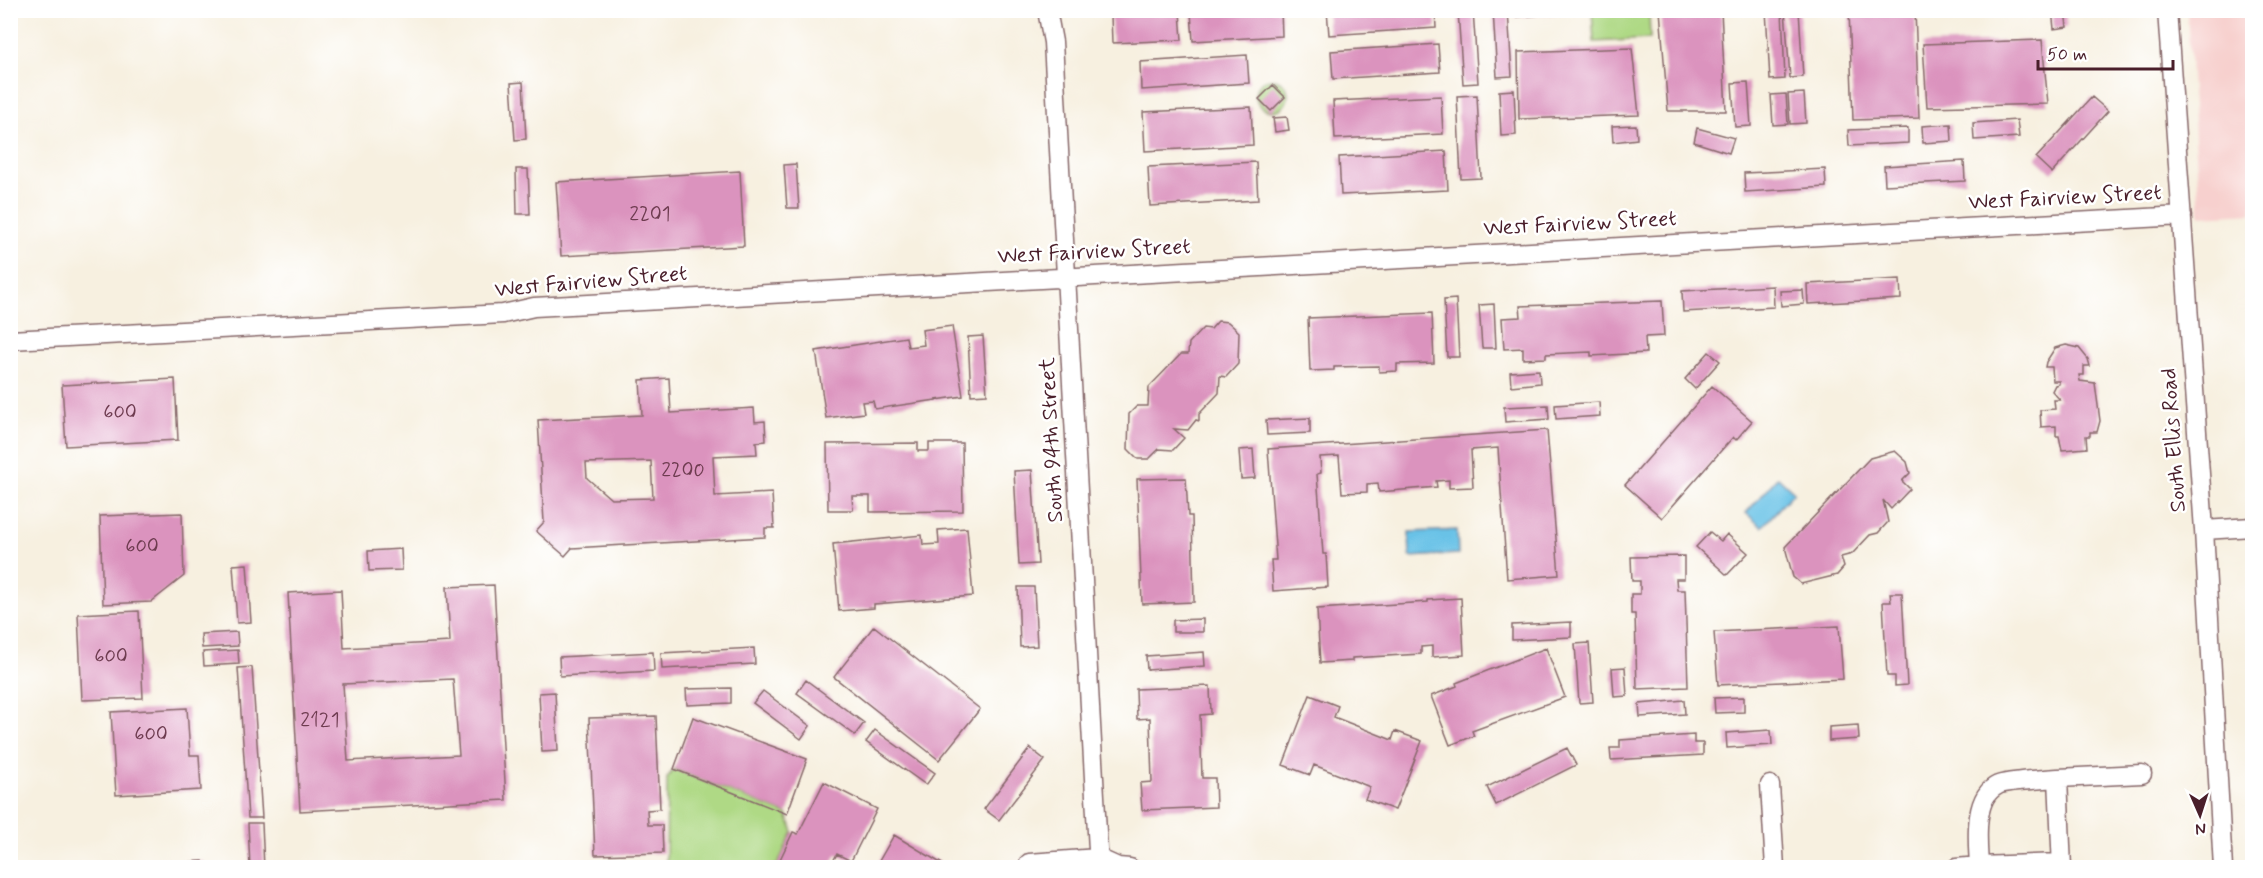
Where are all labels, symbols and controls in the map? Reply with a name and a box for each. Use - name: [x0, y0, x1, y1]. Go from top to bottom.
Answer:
- scale bar: [2038, 33, 2173, 71]
- text: 50 m: [2047, 43, 2087, 67]
- street label: West Fairview Street: [1968, 179, 2162, 217]
- house number: 2201: [629, 201, 671, 228]
- street label: West Fairview Street: [1483, 205, 1677, 243]
- street label: West Fairview Street: [997, 233, 1191, 271]
- street label: West Fairview Street: [493, 260, 689, 304]
- street label: South 94th Street: [1034, 357, 1070, 523]
- street label: South Ellis Road: [2155, 367, 2193, 513]
- house number: 600: [103, 399, 137, 426]
- house number: 2200: [661, 457, 705, 484]
- house number: 600: [125, 533, 159, 560]
- house number: 600: [94, 643, 128, 670]
- house number: 2121: [300, 707, 340, 734]
- house number: 600: [134, 721, 168, 748]
- north arrow: [2170, 785, 2230, 845]
- text: N: [2195, 818, 2207, 839]

